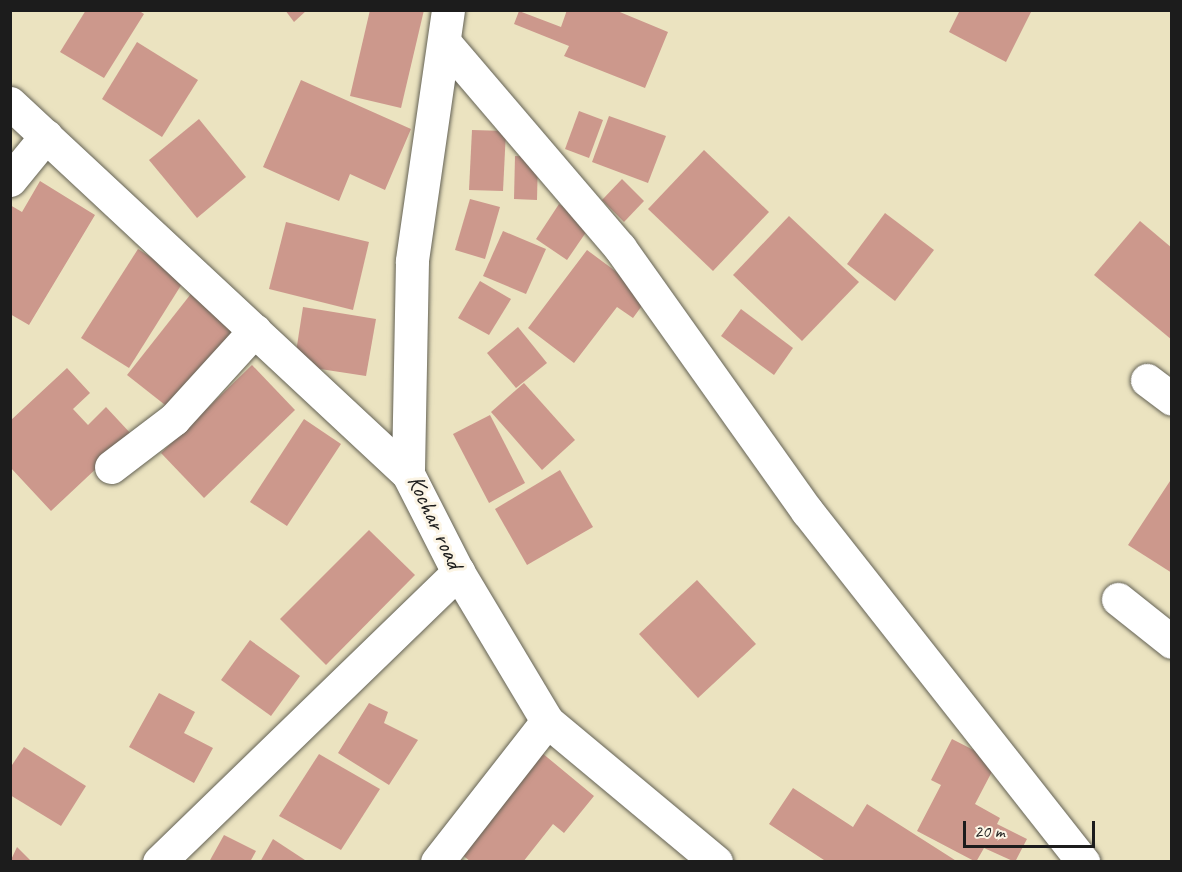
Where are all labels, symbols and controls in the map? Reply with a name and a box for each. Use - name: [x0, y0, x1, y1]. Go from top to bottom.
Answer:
- street label: Kochar road: [401, 471, 469, 573]
- scale bar: [966, 809, 1098, 847]
- text: 20 m: [974, 820, 1005, 842]

